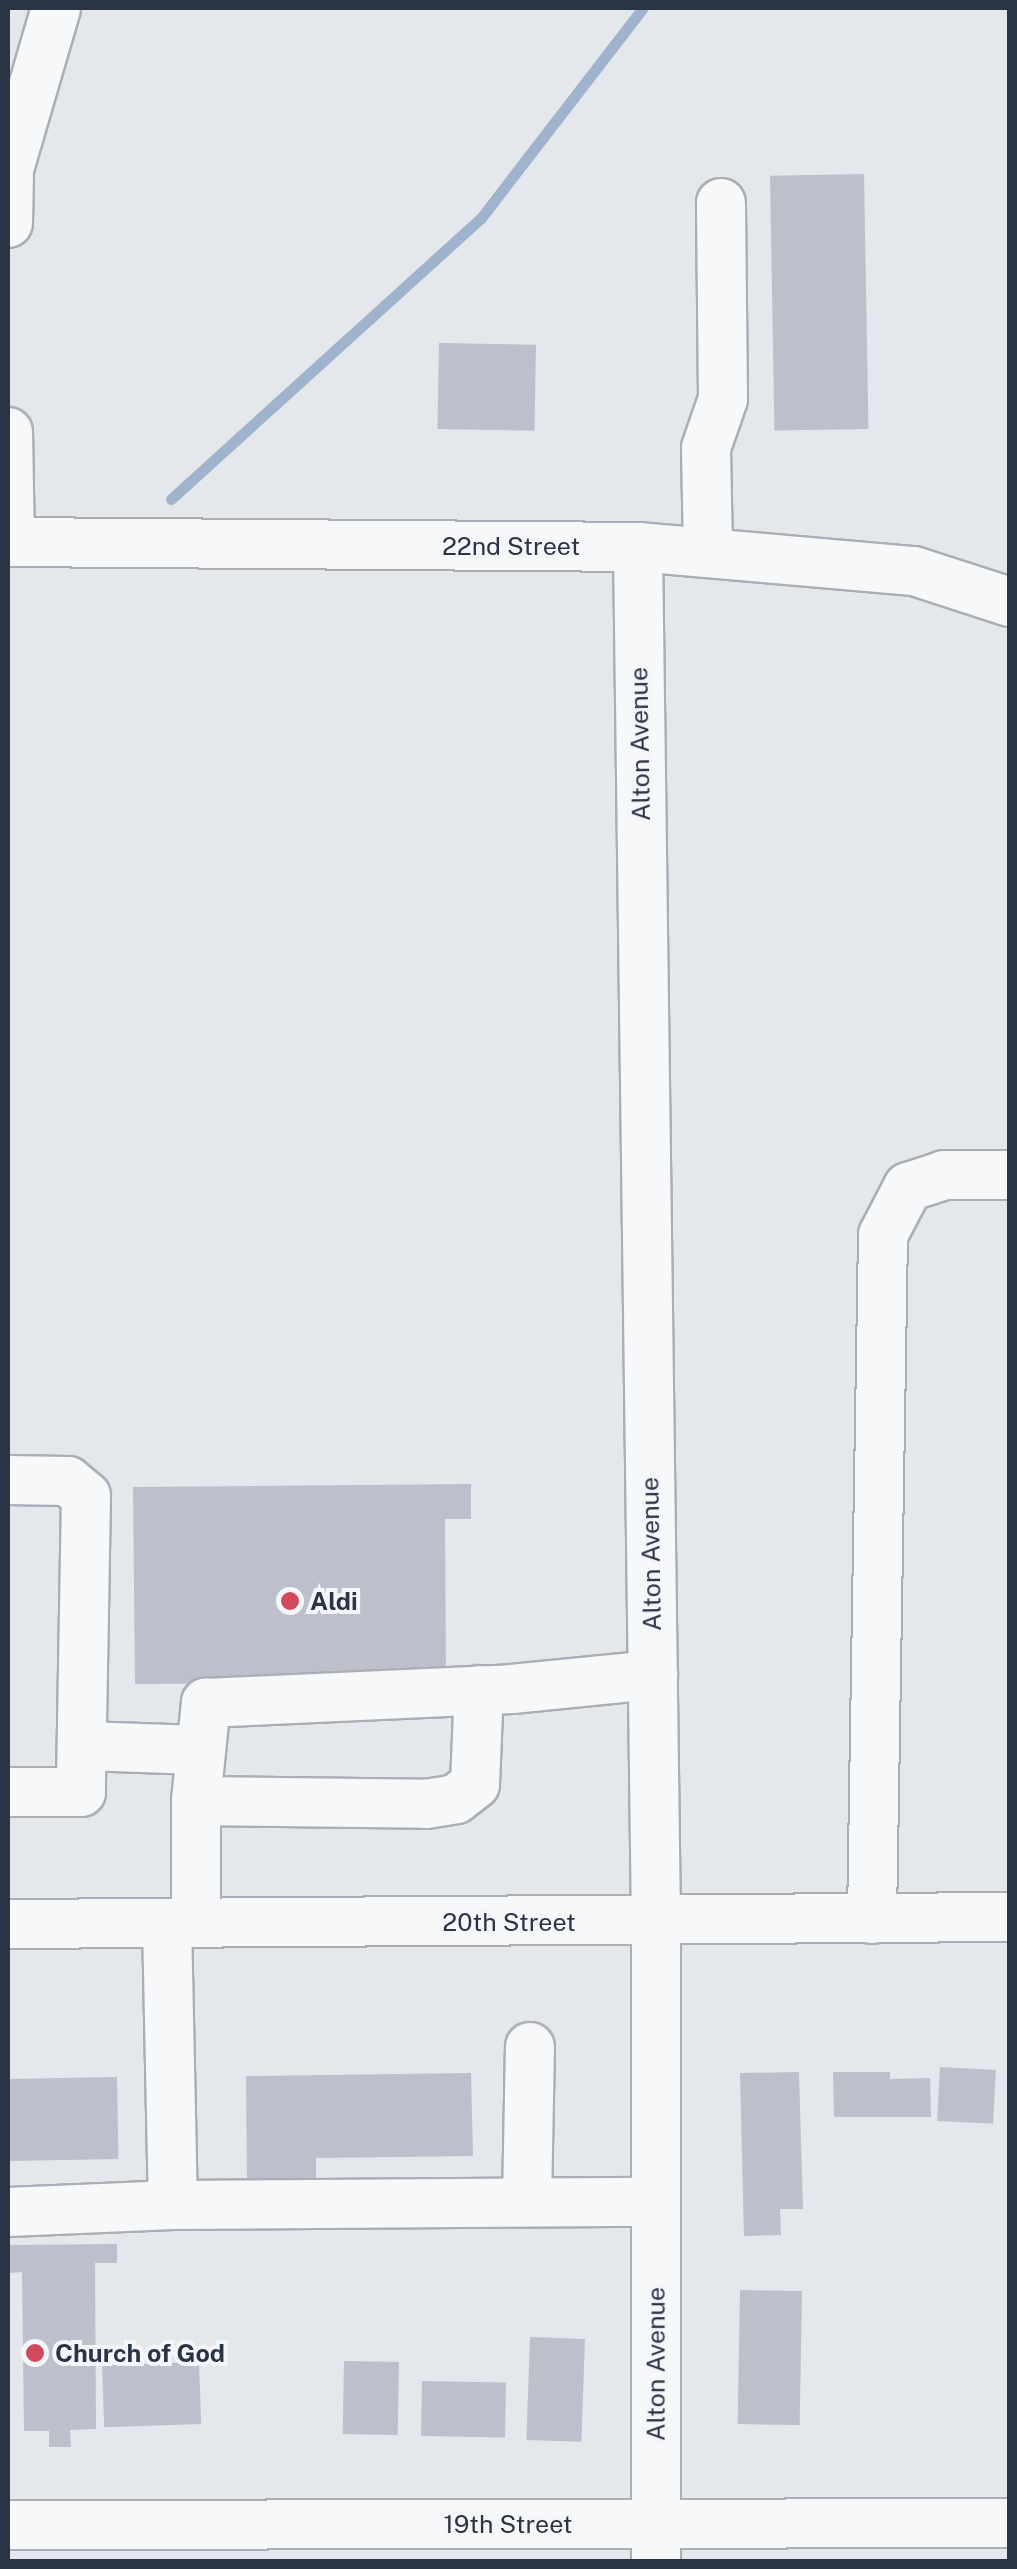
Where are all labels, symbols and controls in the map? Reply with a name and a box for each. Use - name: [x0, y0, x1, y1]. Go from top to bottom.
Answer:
- street label: 22nd Street: [442, 531, 580, 561]
- street label: Alton Avenue: [624, 667, 656, 821]
- street label: Alton Avenue: [635, 1477, 667, 1631]
- place label: Aldi: [310, 1586, 358, 1616]
- marker: Aldi: [279, 1590, 301, 1612]
- street label: 20th Street: [442, 1907, 576, 1937]
- street label: Alton Avenue: [641, 2287, 671, 2441]
- place label: Church of God: [55, 2338, 225, 2368]
- marker: Church of God: [24, 2342, 46, 2364]
- street label: 19th Street: [443, 2509, 573, 2539]

